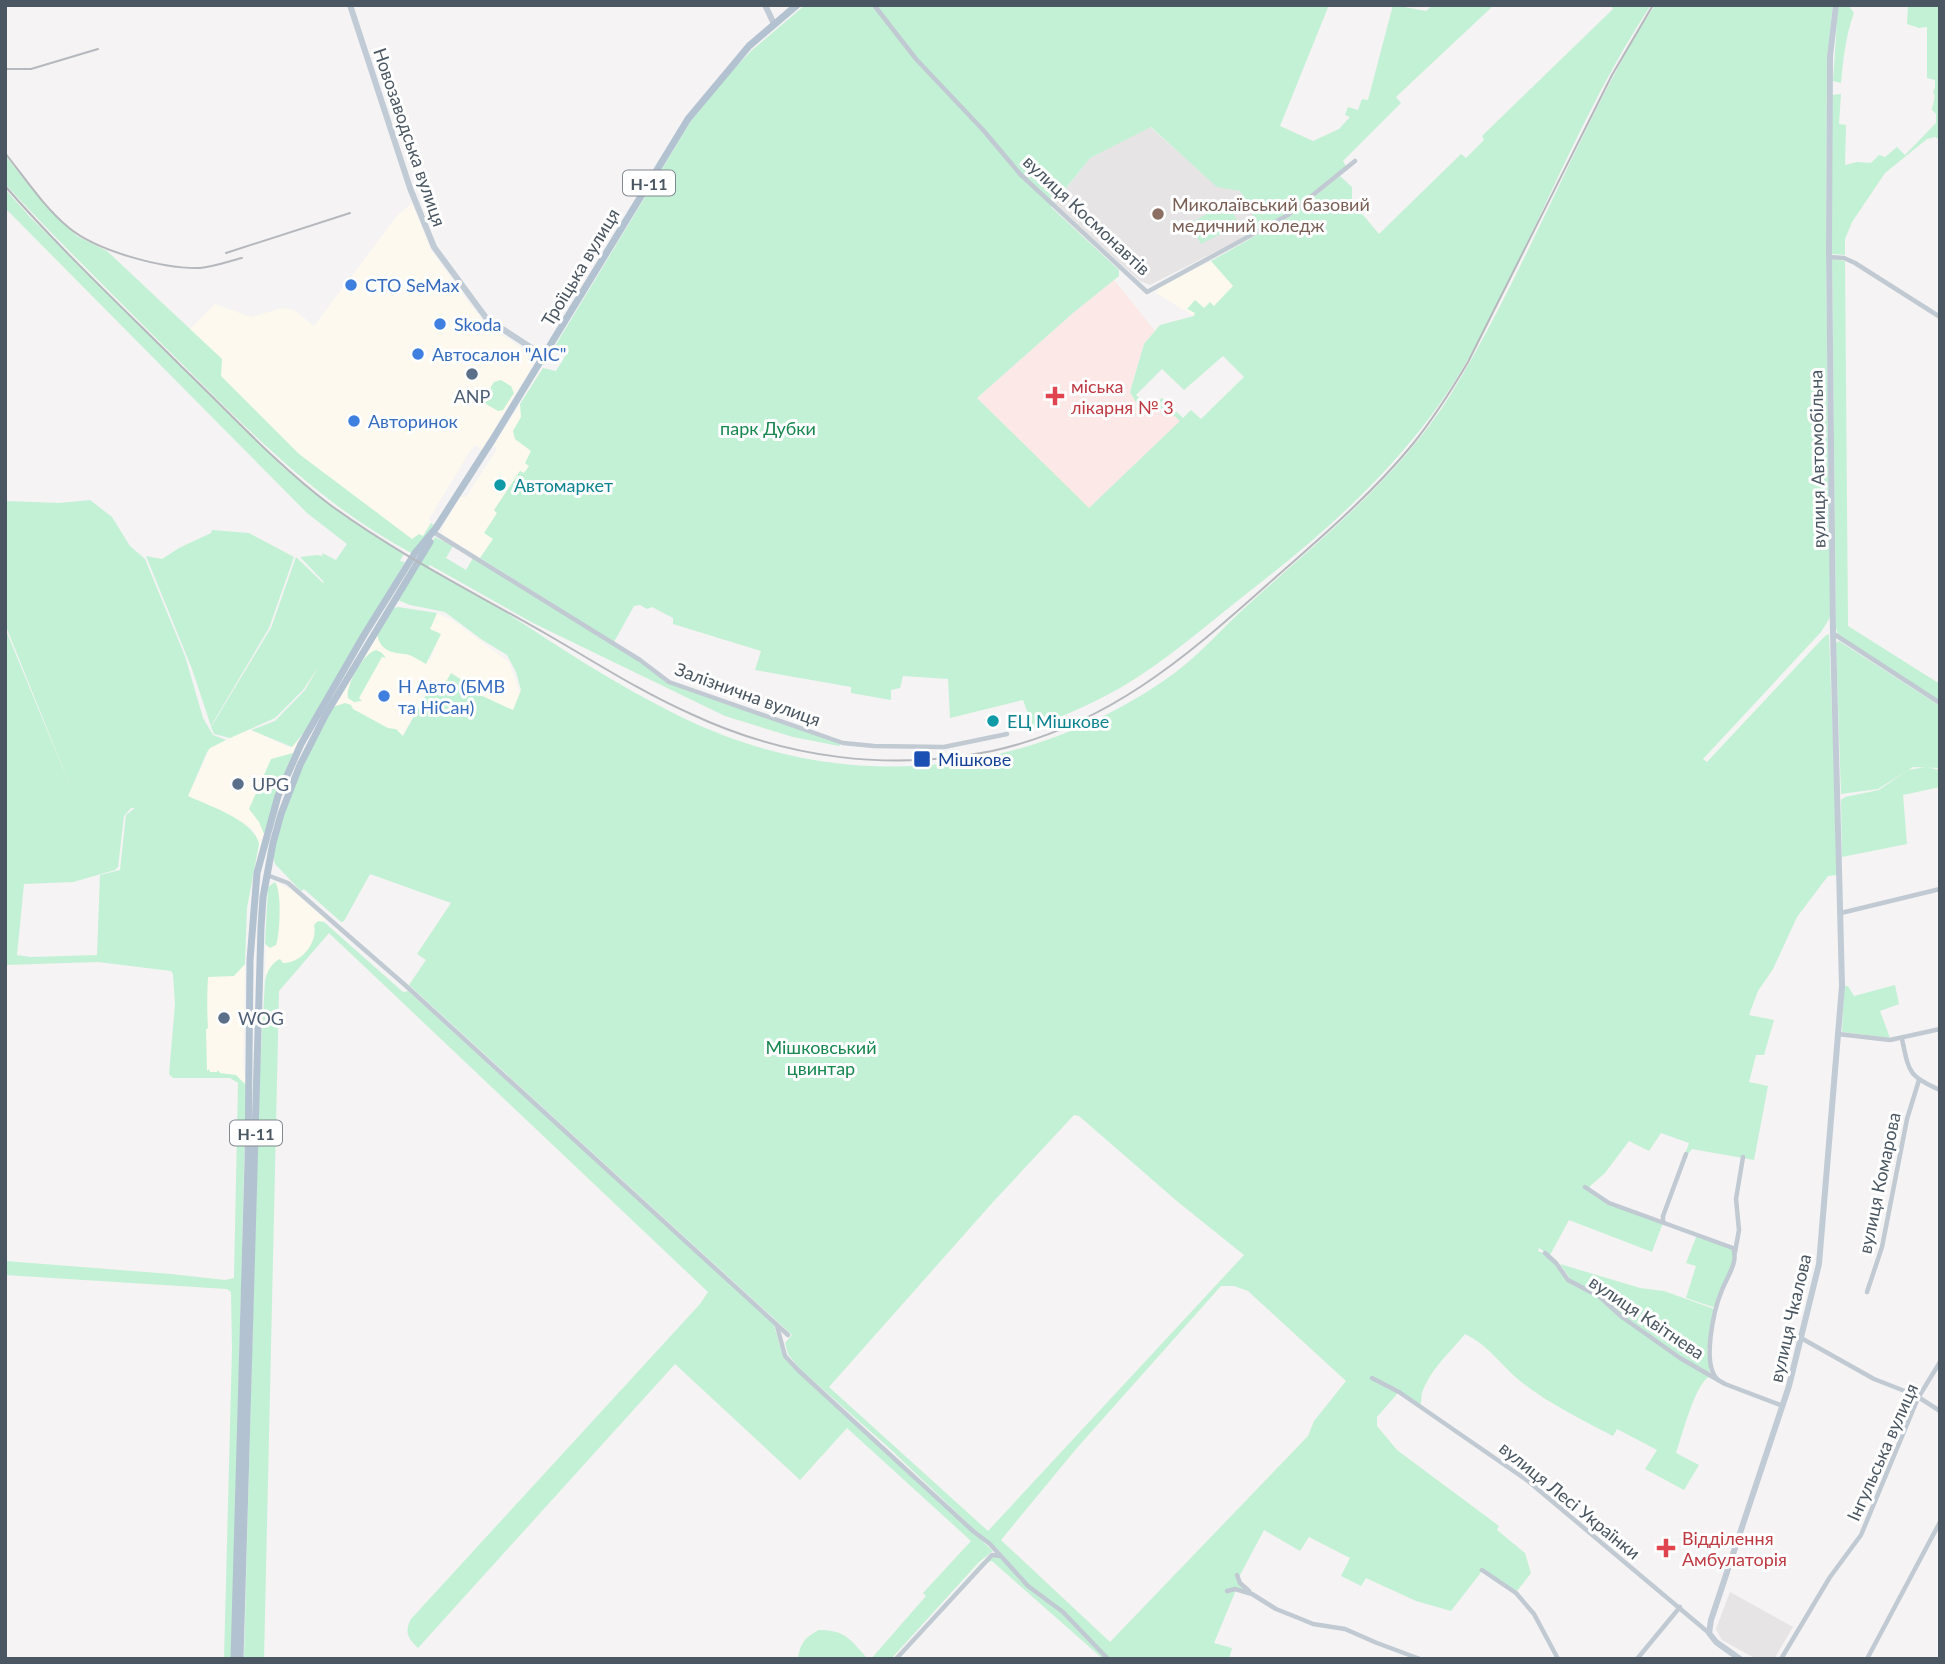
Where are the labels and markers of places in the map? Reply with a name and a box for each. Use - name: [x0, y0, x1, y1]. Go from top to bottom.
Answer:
- place label: Миколаївський базовий медичний коледж: [1172, 193, 1370, 236]
- marker: Миколаївський базовий медичний коледж: [1150, 206, 1166, 222]
- place label: СТО SeMax: [365, 274, 459, 296]
- marker: СТО SeMax: [343, 277, 359, 293]
- place label: Skoda: [454, 313, 501, 335]
- marker: Skoda: [432, 316, 448, 332]
- place label: Автосалон "АІС": [432, 343, 566, 365]
- marker: Автосалон "АІС": [410, 346, 426, 362]
- marker: ANP: [464, 366, 480, 382]
- place label: міська лікарня № 3: [1071, 375, 1174, 418]
- place label: ANP: [454, 385, 491, 407]
- marker: міська лікарня № 3: [1045, 386, 1065, 406]
- place label: Авторинок: [368, 410, 459, 432]
- marker: Авторинок: [346, 413, 362, 429]
- place label: Автомаркет: [514, 474, 613, 496]
- marker: Автомаркет: [492, 477, 508, 493]
- place label: Н Авто (БМВ та НіСан): [398, 675, 505, 718]
- marker: Н Авто (БМВ та НіСан): [376, 688, 392, 704]
- place label: ЕЦ Мішкове: [1007, 710, 1109, 732]
- marker: ЕЦ Мішкове: [985, 713, 1001, 729]
- place label: Мішкове: [938, 748, 1011, 770]
- marker: Мішкове: [912, 749, 932, 769]
- place label: UPG: [252, 773, 289, 795]
- marker: UPG: [230, 776, 246, 792]
- place label: WOG: [238, 1007, 284, 1029]
- marker: WOG: [216, 1010, 232, 1026]
- place label: Відділення Амбулаторія: [1682, 1527, 1787, 1570]
- marker: Відділення Амбулаторія: [1656, 1538, 1676, 1558]

